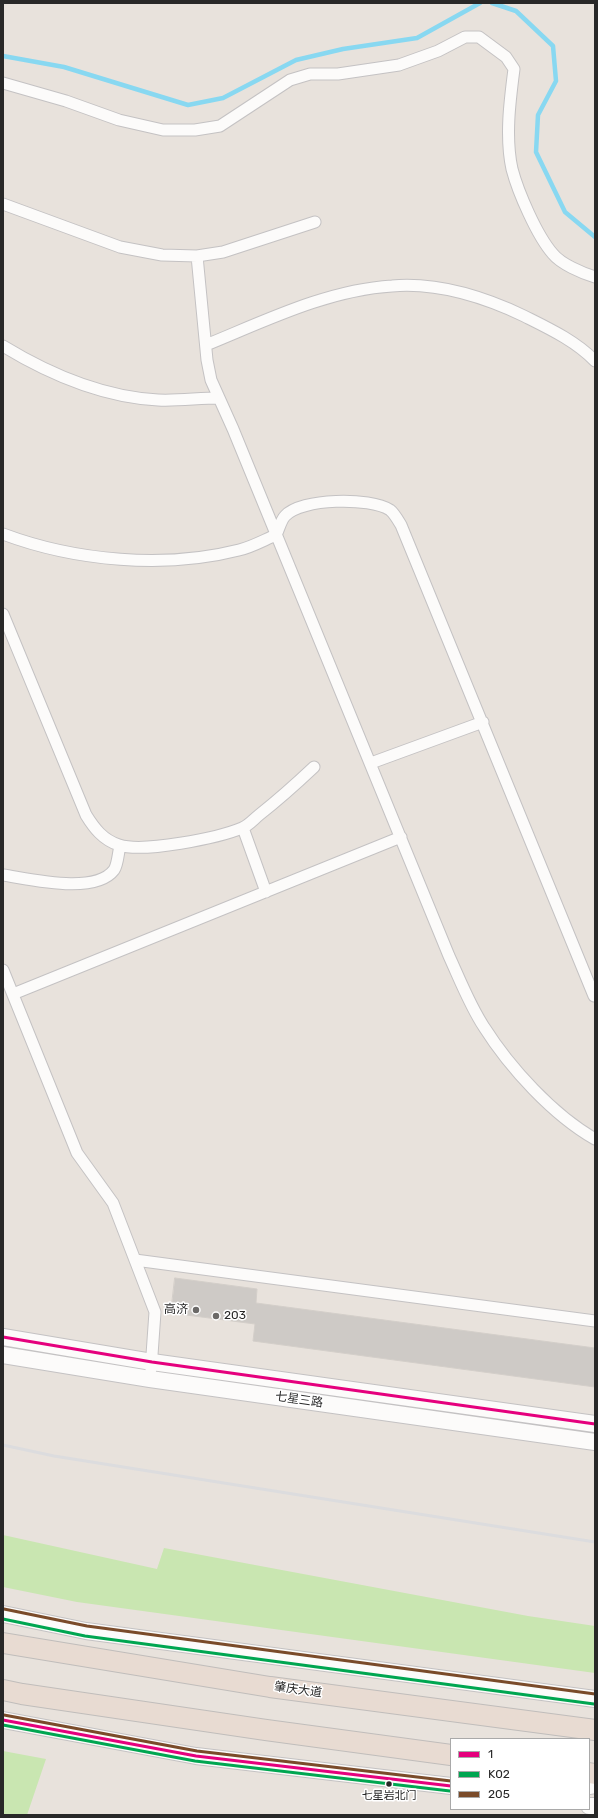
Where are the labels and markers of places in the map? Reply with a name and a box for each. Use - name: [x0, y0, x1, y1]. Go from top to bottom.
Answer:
- place label: 高济: [164, 1303, 188, 1317]
- marker: 高济: [191, 1305, 201, 1315]
- place label: 203: [224, 1309, 246, 1323]
- marker: 203: [211, 1311, 221, 1321]
- marker: 七星岩北门: [384, 1779, 394, 1789]
- place label: 七星岩北门: [362, 1789, 416, 1803]

